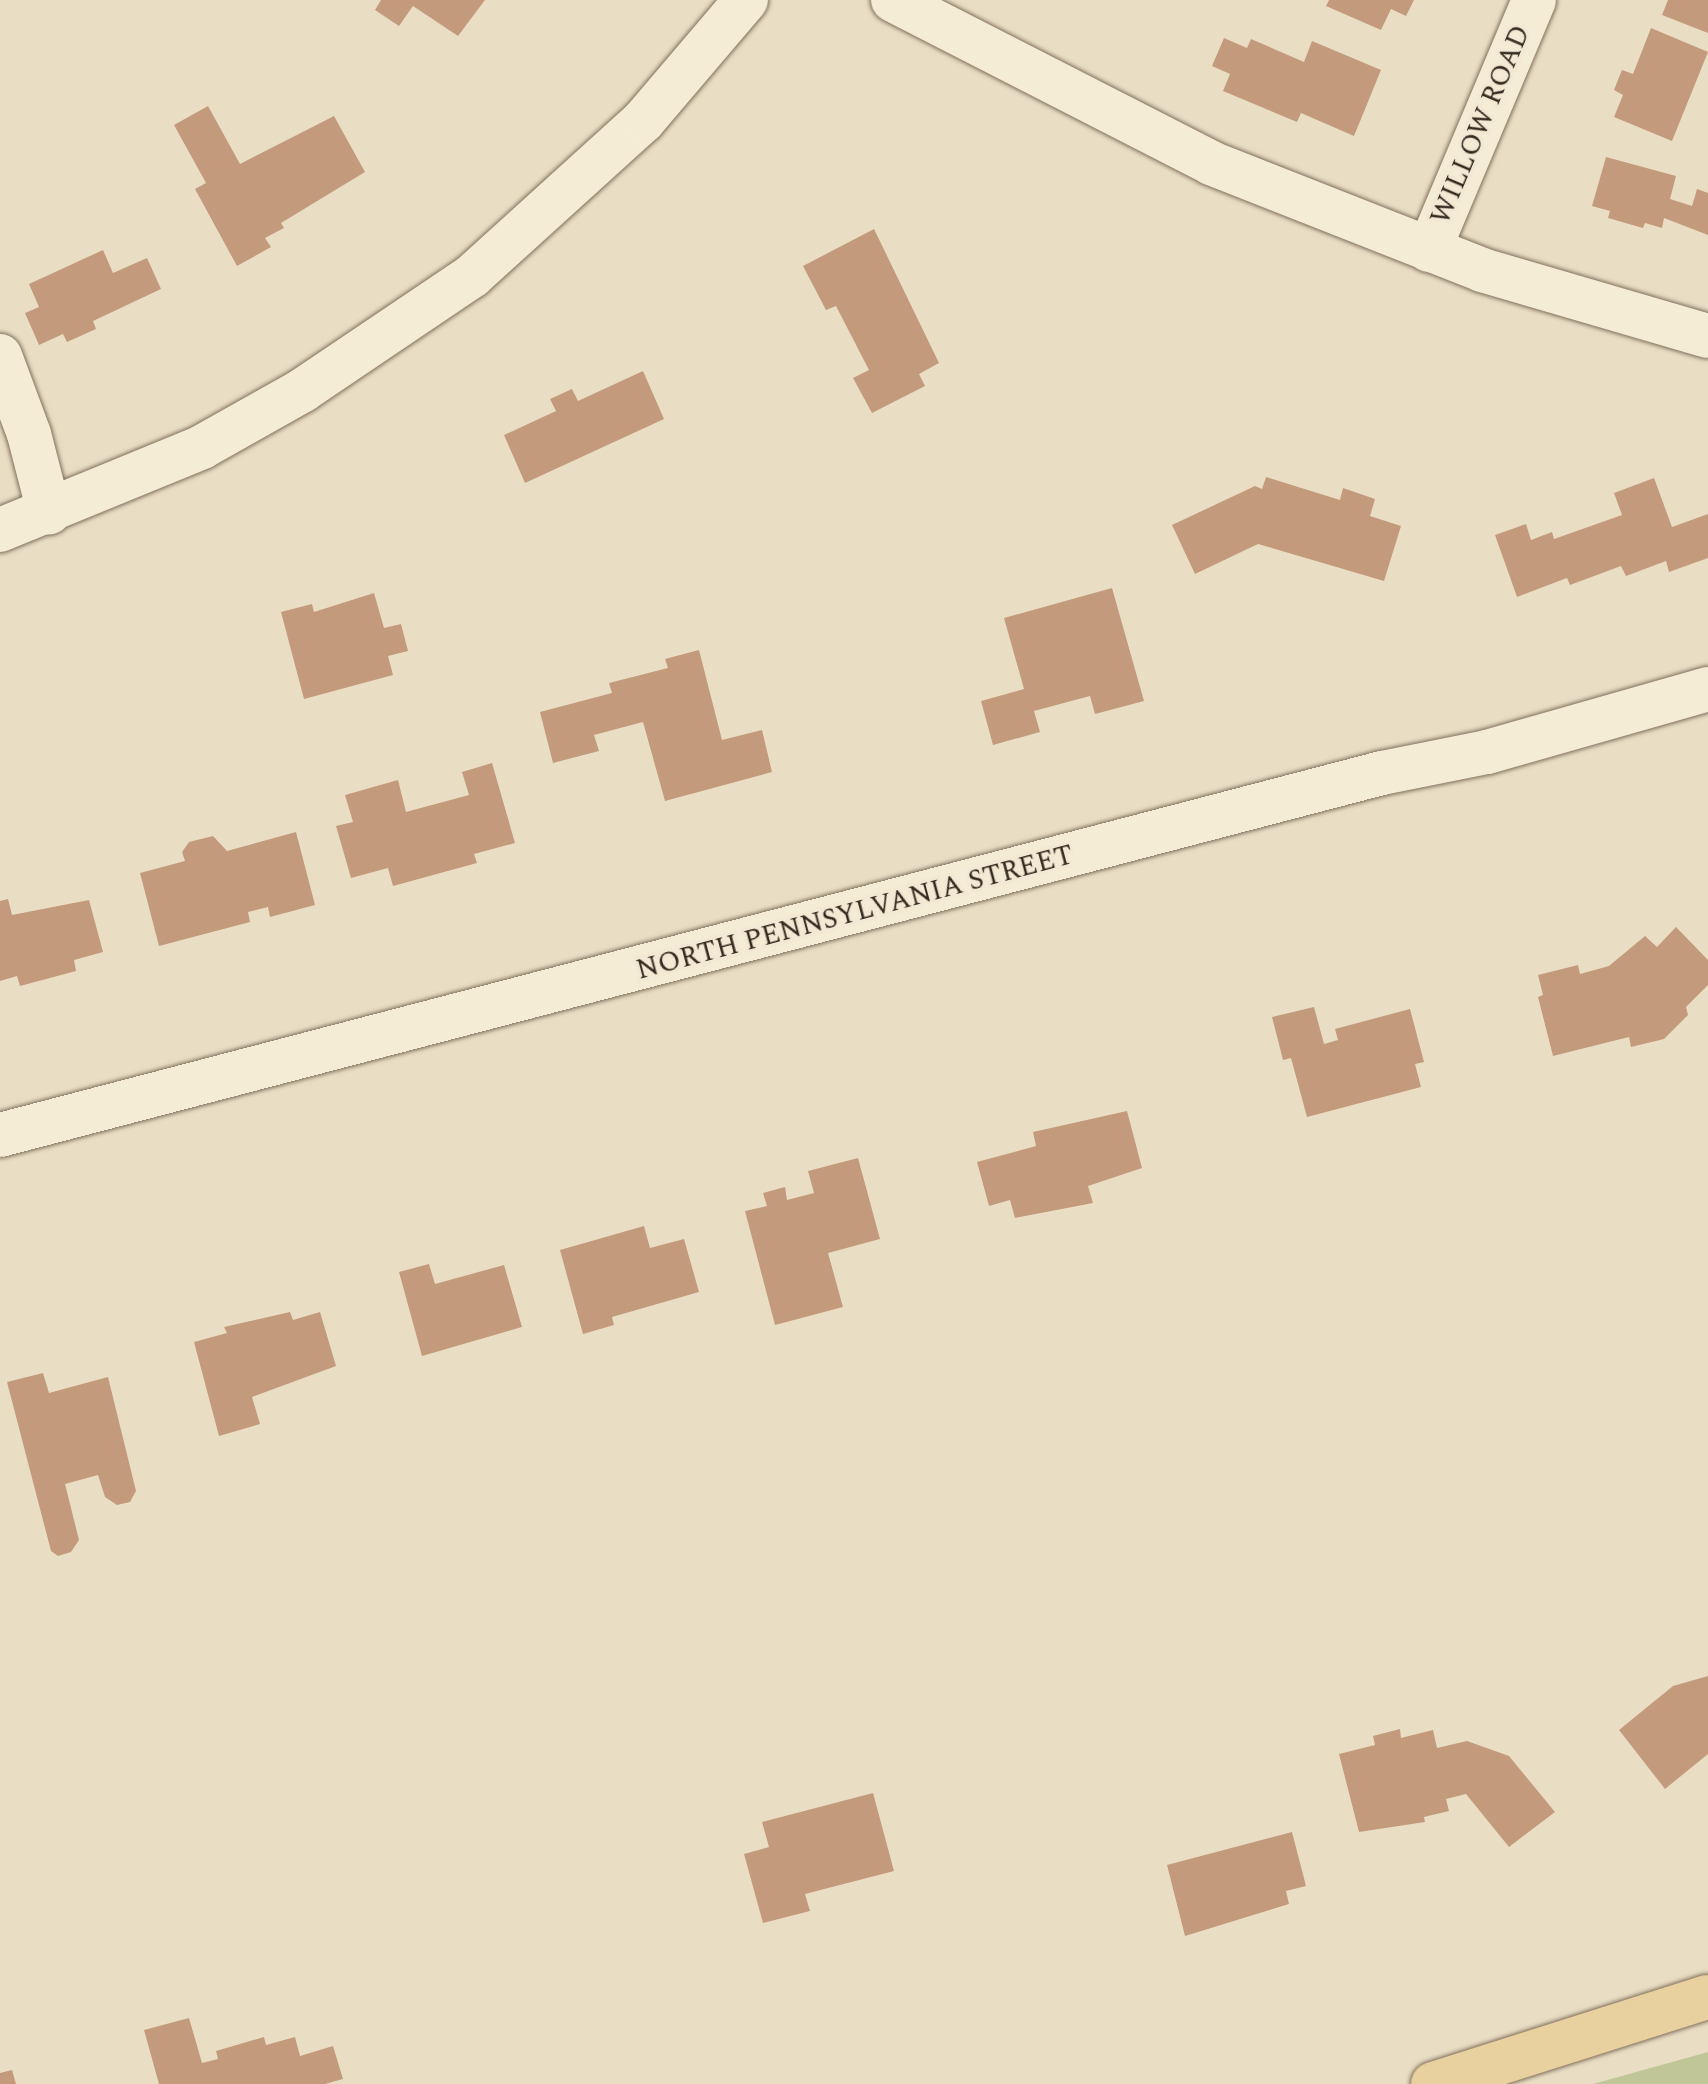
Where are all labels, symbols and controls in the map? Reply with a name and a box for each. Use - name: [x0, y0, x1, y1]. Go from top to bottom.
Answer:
- street label: WILLOW ROAD: [1424, 20, 1538, 230]
- street label: NORTH PENNSYLVANIA STREET: [633, 838, 1077, 988]

